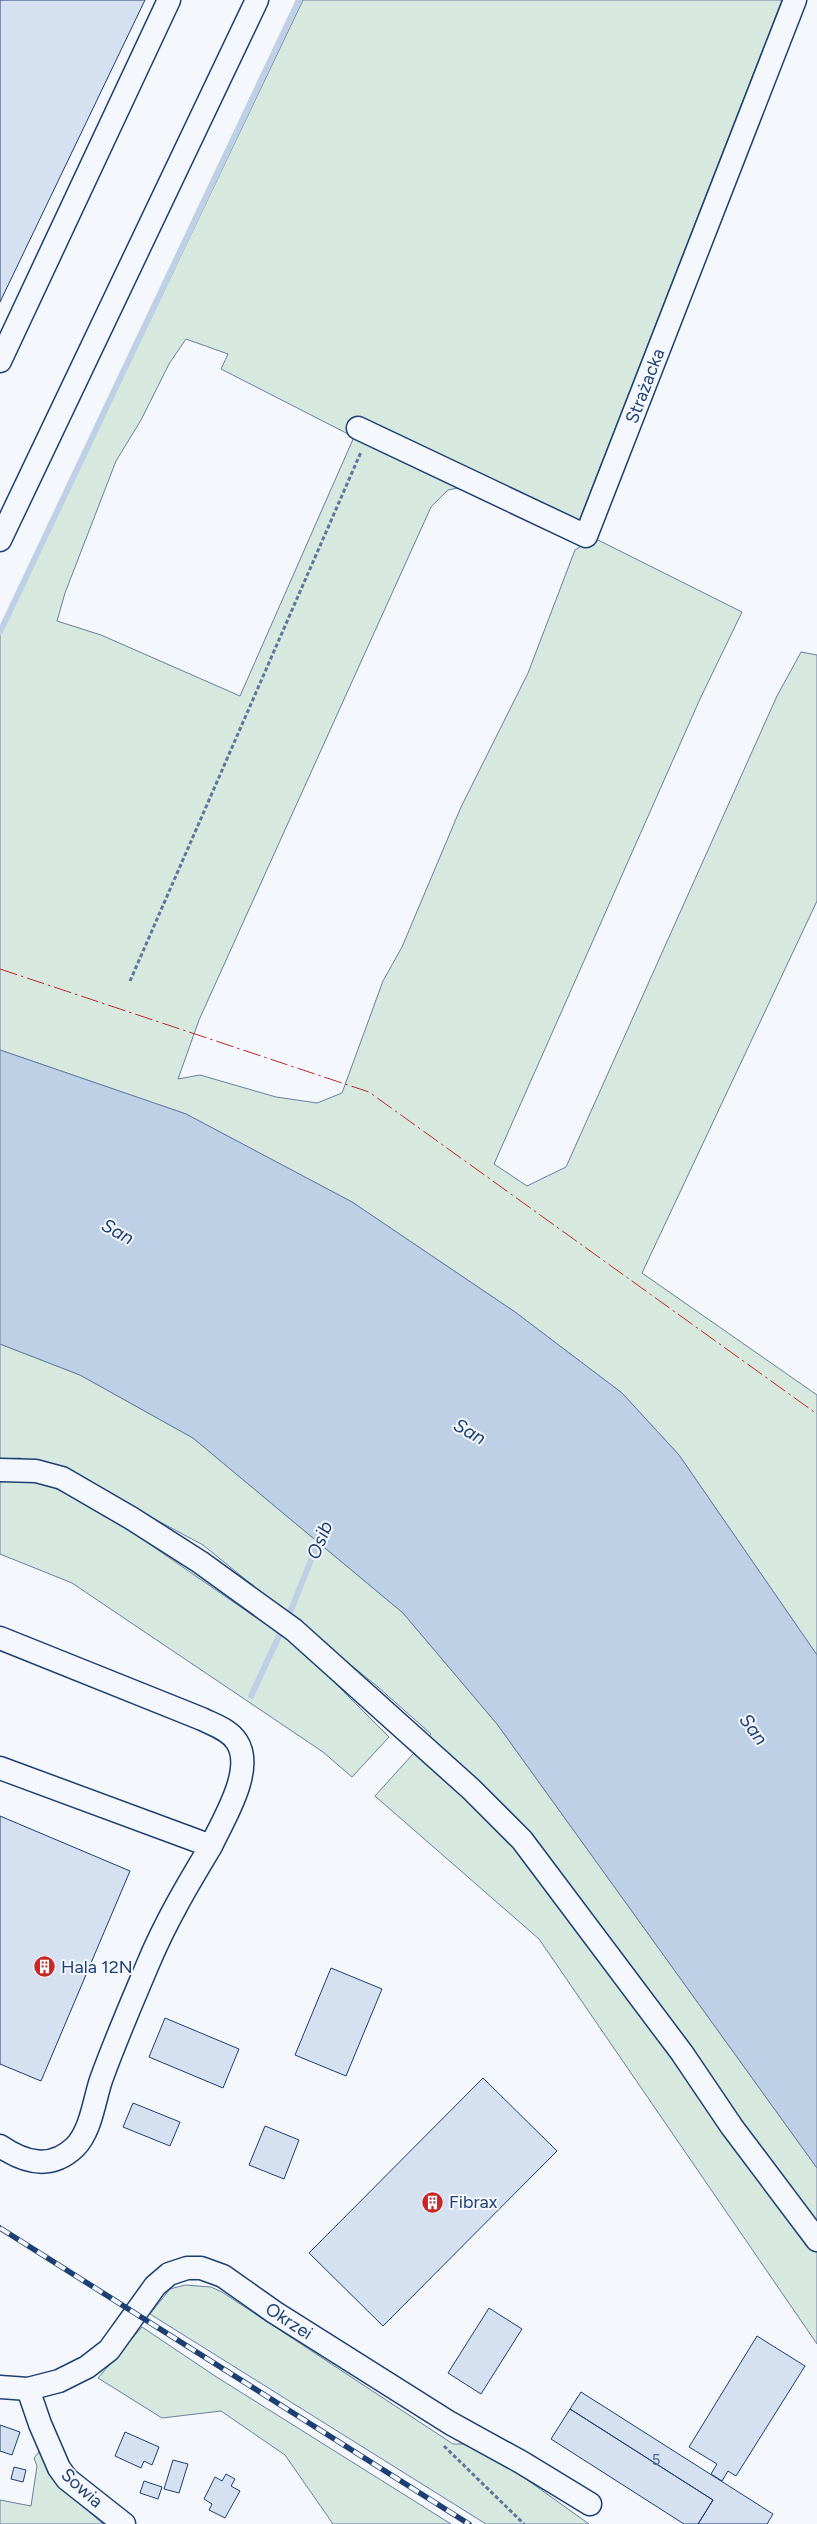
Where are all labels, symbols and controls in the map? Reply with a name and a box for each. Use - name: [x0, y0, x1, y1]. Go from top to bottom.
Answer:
- street label: Strażacka: [621, 345, 669, 427]
- water label: San: [98, 1213, 138, 1250]
- water label: San: [450, 1413, 490, 1450]
- water label: Osib: [301, 1518, 337, 1563]
- water label: San: [734, 1709, 773, 1750]
- building icon: Hala 12N: [33, 1955, 57, 1979]
- place label: Hala 12N: [61, 1956, 133, 1978]
- building icon: Fibrax: [421, 2190, 445, 2214]
- place label: Fibrax: [449, 2191, 498, 2213]
- street label: Okrzei: [261, 2298, 317, 2344]
- house number: 5: [652, 2451, 660, 2469]
- street label: Sowia: [57, 2464, 107, 2512]

